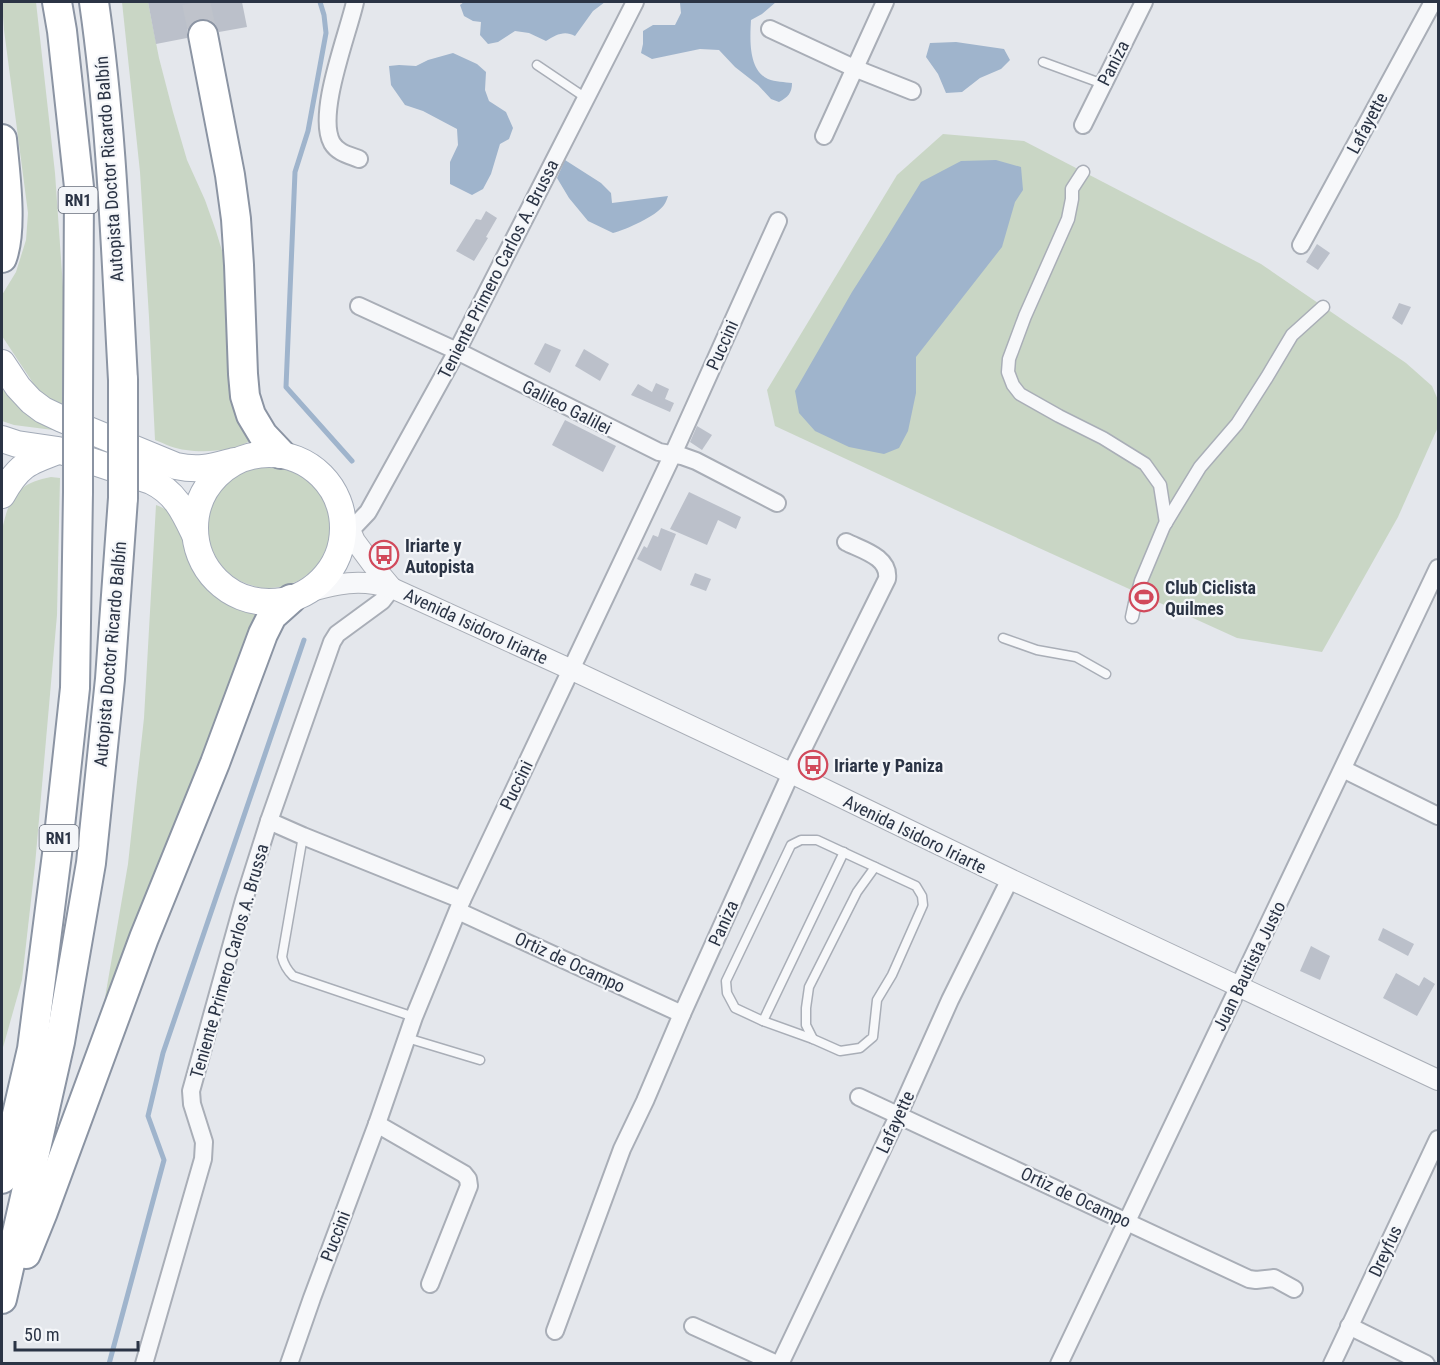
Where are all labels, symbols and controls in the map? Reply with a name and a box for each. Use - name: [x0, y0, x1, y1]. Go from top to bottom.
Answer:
- street label: Paniza: [1093, 37, 1133, 89]
- street label: Autopista Doctor Ricardo Balbín: [91, 55, 127, 283]
- street label: Lafayette: [1342, 89, 1392, 157]
- street label: Teniente Primero Carlos A. Brussa: [433, 156, 563, 382]
- road number: RN1: [58, 187, 98, 213]
- street label: Puccini: [702, 317, 742, 373]
- street label: Galileo Galilei: [519, 376, 615, 438]
- place label: Iriarte y Autopista: [405, 535, 474, 577]
- bus stop icon: Iriarte y Autopista: [368, 539, 400, 571]
- street label: Autopista Doctor Ricardo Balbín: [90, 540, 130, 768]
- place label: Club Ciclista Quilmes: [1165, 577, 1256, 619]
- sports icon: Club Ciclista Quilmes: [1128, 581, 1160, 613]
- street label: Avenida Isidoro Iriarte: [401, 583, 551, 669]
- bus stop icon: Iriarte y Paniza: [797, 749, 829, 781]
- place label: Iriarte y Paniza: [834, 755, 943, 776]
- street label: Puccini: [495, 757, 537, 813]
- street label: Avenida Isidoro Iriarte: [840, 790, 990, 878]
- road number: RN1: [40, 825, 78, 851]
- street label: Teniente Primero Carlos A. Brussa: [185, 841, 273, 1081]
- street label: Paniza: [704, 897, 742, 949]
- street label: Juan Bautista Justo: [1209, 898, 1289, 1034]
- street label: Ortiz de Ocampo: [512, 927, 628, 997]
- street label: Lafayette: [871, 1088, 919, 1156]
- street label: Ortiz de Ocampo: [1018, 1162, 1134, 1232]
- street label: Puccini: [316, 1208, 354, 1264]
- street label: Dreyfus: [1364, 1222, 1406, 1280]
- scale bar: [15, 1314, 138, 1352]
- text: 50 m: [24, 1324, 59, 1345]

